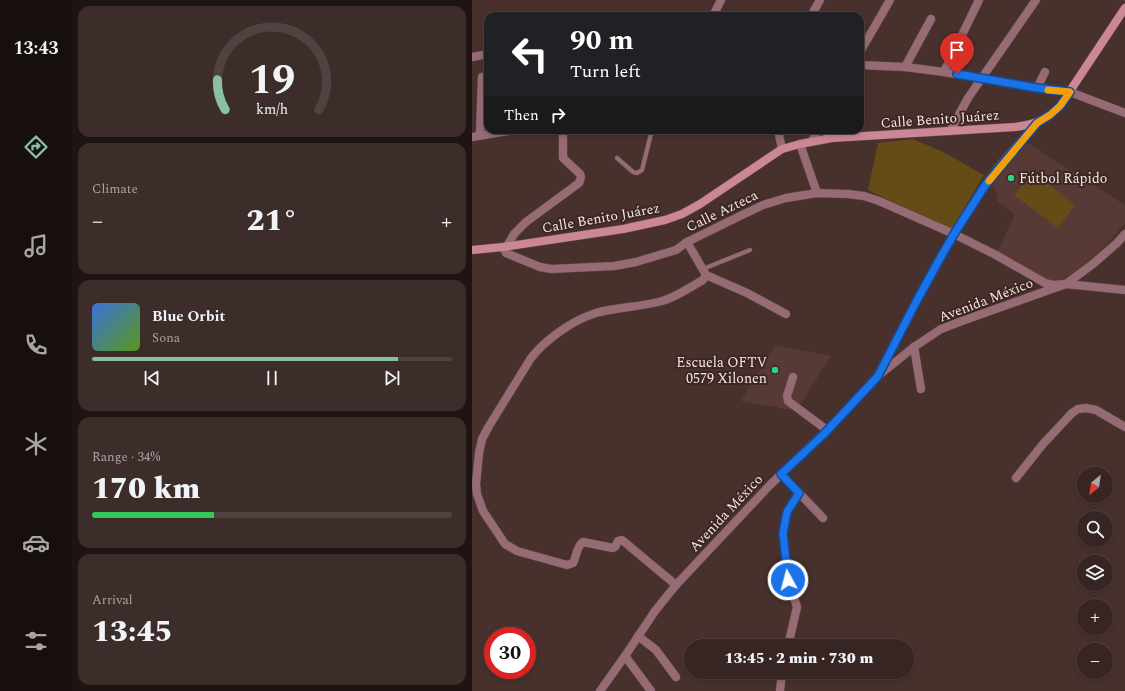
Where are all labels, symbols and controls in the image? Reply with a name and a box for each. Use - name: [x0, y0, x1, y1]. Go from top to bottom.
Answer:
- text: 90 m: [570, 19, 634, 62]
- icon: left: [504, 28, 556, 80]
- pin: [940, 33, 974, 74]
- text: 13:43: [13, 35, 59, 62]
- icon: arrive: [946, 39, 968, 61]
- text: 19: [249, 48, 295, 111]
- text: Turn left: [570, 58, 641, 85]
- text: km/h: [256, 98, 288, 120]
- text: Then: [504, 104, 539, 127]
- icon: right: [547, 104, 569, 126]
- street label: Calle Benito Juárez: [880, 104, 1000, 134]
- icon: directions: [22, 133, 50, 161]
- place label: Fútbol Rápido: [1019, 168, 1107, 189]
- marker: Fútbol Rápido: [1006, 173, 1016, 183]
- text: Climate: [92, 179, 138, 199]
- street label: Calle Azteca: [682, 184, 762, 237]
- street label: Calle Benito Juárez: [541, 197, 661, 239]
- text: 21°: [247, 198, 298, 244]
- text: −: [92, 205, 103, 238]
- text: +: [441, 205, 452, 238]
- icon: music: [22, 232, 50, 260]
- street label: Avenida México: [936, 272, 1036, 328]
- text: Blue Orbit: [152, 305, 225, 328]
- text: Sona: [152, 328, 180, 348]
- icon: phone: [22, 331, 50, 359]
- place label: Escuela OFTV 0579 Xilonen: [676, 352, 767, 389]
- marker: Escuela OFTV 0579 Xilonen: [770, 365, 780, 375]
- icon: previous: [141, 367, 163, 389]
- icon: pause: [261, 367, 283, 389]
- icon: next: [381, 367, 403, 389]
- icon: climate: [22, 430, 50, 458]
- text: Range · 34%: [92, 447, 160, 467]
- text: 170 km: [92, 466, 200, 512]
- north arrow: [1077, 467, 1113, 503]
- map controls: [1077, 467, 1113, 679]
- street label: Avenida México: [684, 469, 768, 557]
- button: search: [1077, 511, 1113, 547]
- icon: car: [22, 529, 50, 557]
- button: layers: [1077, 555, 1113, 591]
- position arrow: [767, 559, 809, 601]
- text: Arrival: [92, 590, 133, 610]
- button: +: [1077, 599, 1113, 635]
- text: 13:45: [92, 609, 172, 655]
- icon: filters: [22, 627, 50, 655]
- speed limit sign: 30: [484, 627, 536, 679]
- button: −: [1077, 643, 1113, 679]
- text: 13:45 · 2 min · 730 m: [725, 647, 873, 670]

